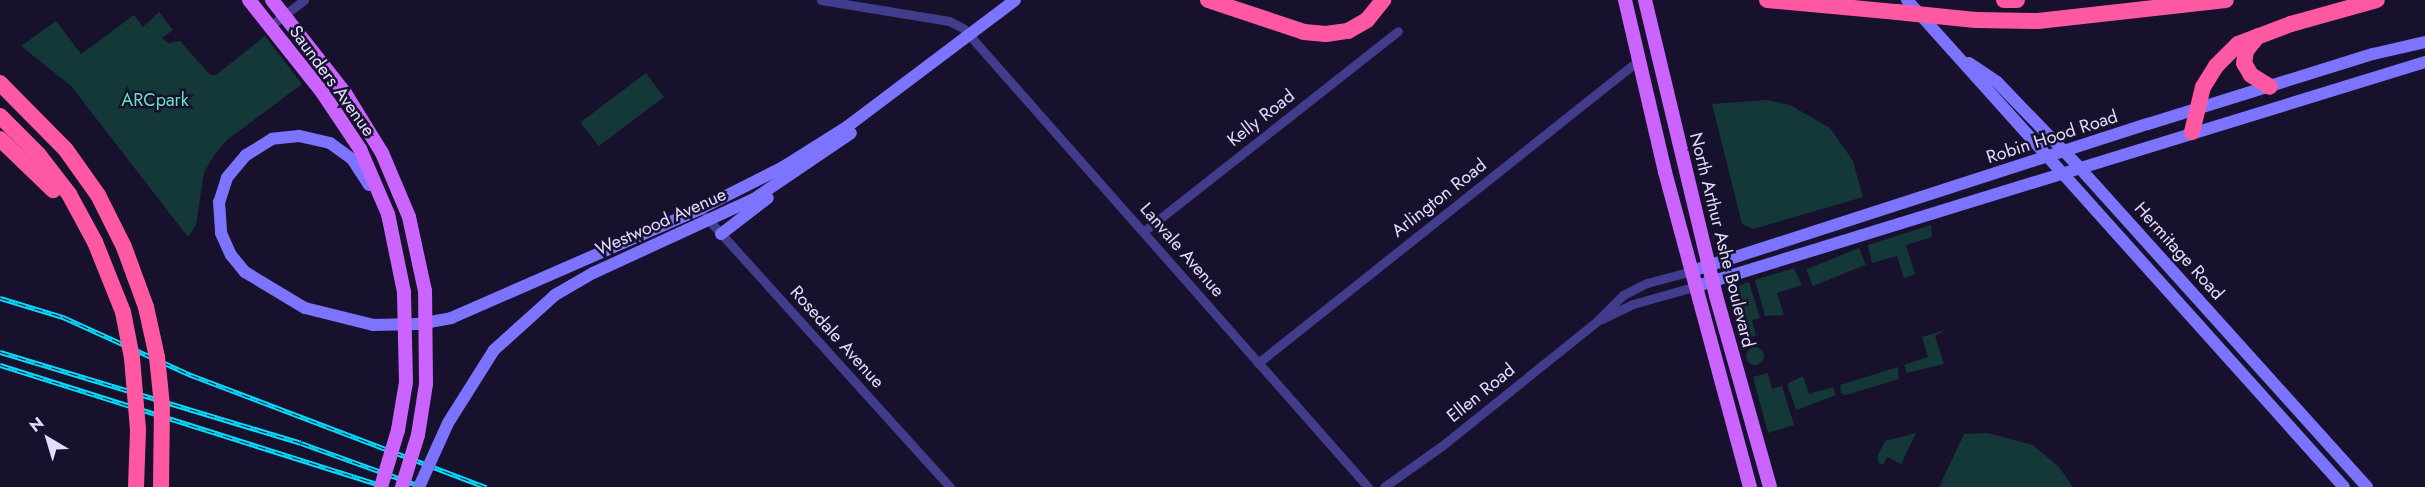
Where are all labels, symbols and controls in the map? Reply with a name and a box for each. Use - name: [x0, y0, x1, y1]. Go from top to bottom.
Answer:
- street label: Saunders Avenue: [285, 21, 379, 141]
- street label: Kelly Road: [1223, 85, 1299, 151]
- park label: ARCpark: [121, 89, 189, 111]
- street label: Robin Hood Road: [1984, 106, 2120, 168]
- street label: North Arthur Ashe Boulevard: [1685, 130, 1759, 350]
- street label: Arlington Road: [1387, 154, 1491, 242]
- street label: Westwood Avenue: [592, 184, 730, 260]
- street label: Hermitage Road: [2130, 198, 2228, 304]
- street label: Lanvale Avenue: [1135, 199, 1229, 301]
- street label: Rosedale Avenue: [785, 281, 889, 393]
- street label: Ellen Road: [1443, 359, 1519, 427]
- north arrow: [18, 409, 78, 469]
- text: N: [25, 411, 49, 437]

